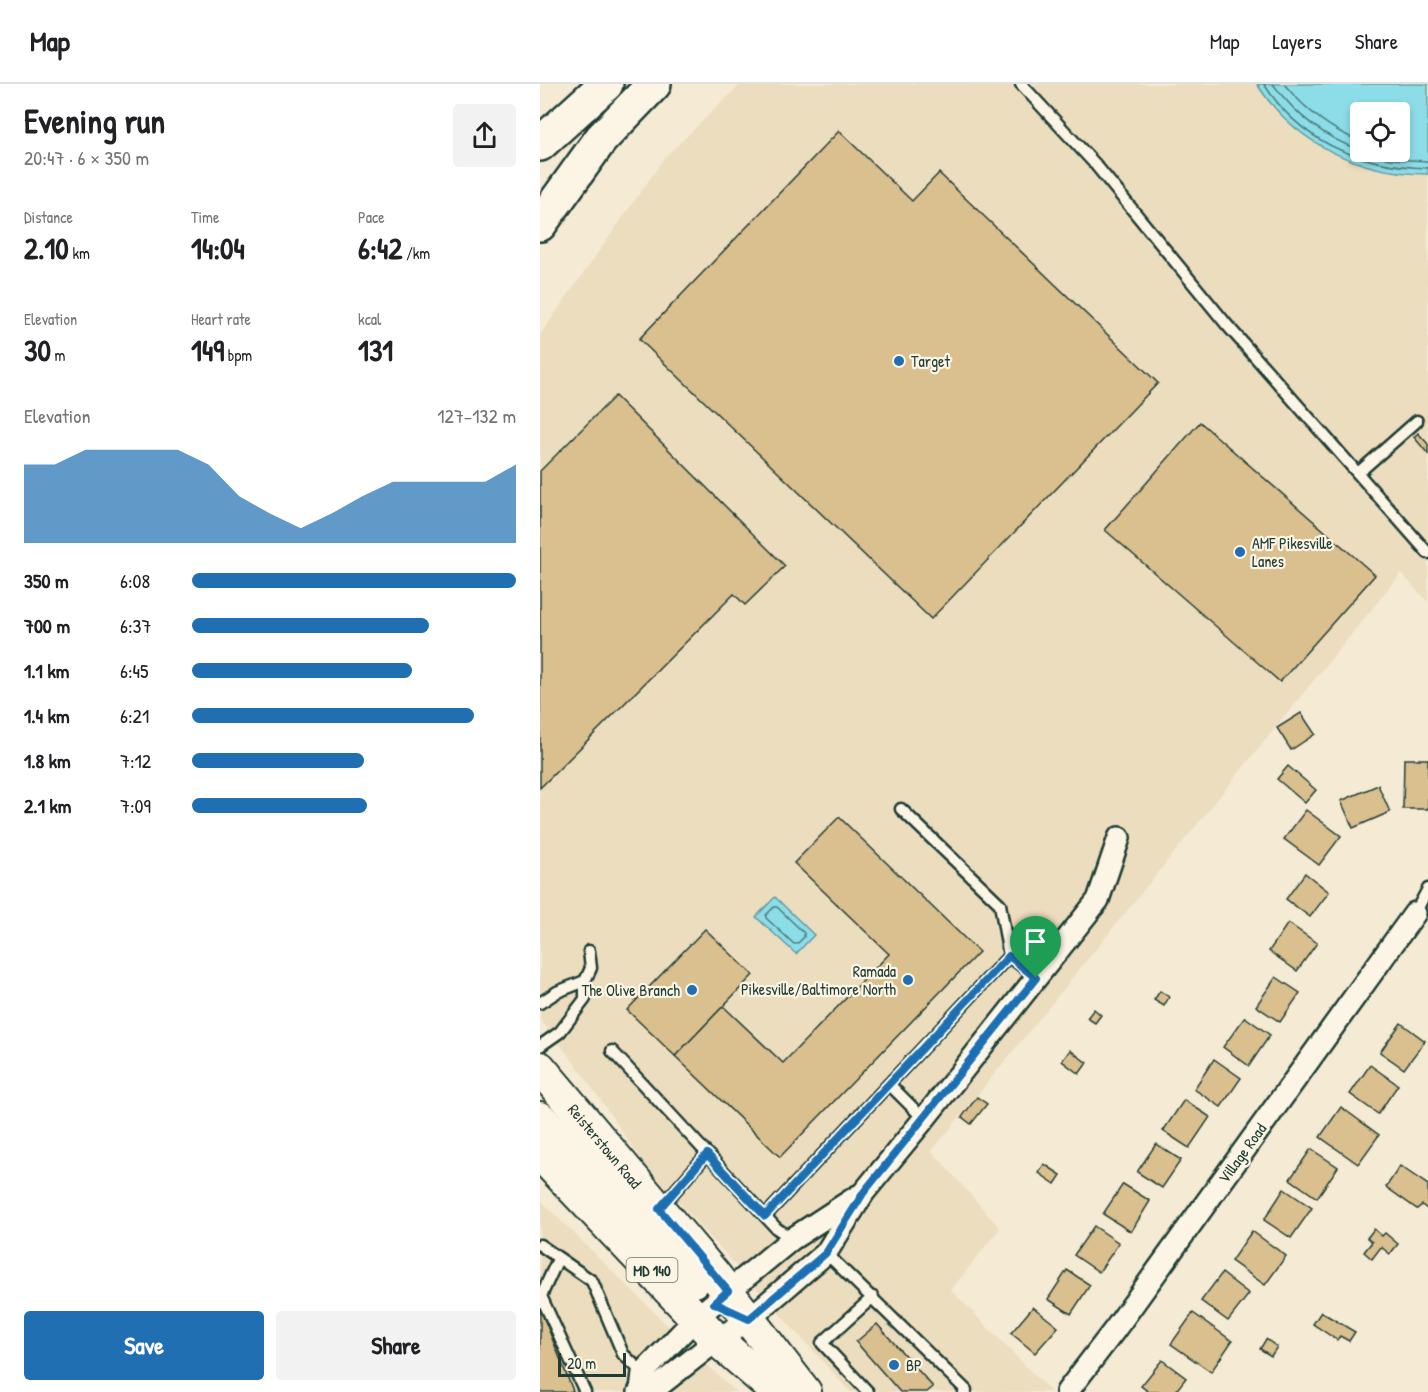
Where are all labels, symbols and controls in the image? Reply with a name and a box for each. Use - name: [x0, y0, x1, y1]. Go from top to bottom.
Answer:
- text: Map: [30, 22, 70, 60]
- text: Map: [1210, 27, 1239, 56]
- text: Layers: [1272, 27, 1322, 56]
- text: Share: [1355, 27, 1398, 56]
- text: Evening run: [24, 99, 165, 143]
- map controls: [1350, 102, 1410, 162]
- button: locate: [1350, 102, 1410, 162]
- button: share: [453, 104, 516, 167]
- text: 20:47 · 6 × 350 m: [24, 144, 149, 171]
- text: Distance: [24, 206, 73, 228]
- text: Time: [191, 206, 219, 228]
- text: Pace: [358, 206, 385, 228]
- text: 2.10: [24, 228, 69, 268]
- text: 14:04: [191, 228, 245, 268]
- text: 6:42: [358, 228, 402, 268]
- text: km: [69, 242, 90, 264]
- text: /km: [402, 242, 430, 264]
- text: Elevation: [24, 308, 77, 330]
- text: Heart rate: [191, 308, 251, 330]
- text: kcal: [358, 308, 381, 330]
- text: 30: [24, 330, 51, 370]
- text: 149: [191, 330, 224, 370]
- text: 131: [358, 330, 393, 370]
- text: m: [51, 344, 65, 366]
- text: bpm: [224, 344, 252, 366]
- place label: Target: [911, 350, 950, 372]
- marker: Target: [892, 354, 906, 368]
- text: Elevation: [24, 402, 90, 429]
- text: 127–132 m: [437, 402, 516, 429]
- place label: AMF Pikesville Lanes: [1252, 532, 1333, 572]
- marker: AMF Pikesville Lanes: [1233, 545, 1247, 559]
- text: 350 m: [24, 567, 69, 594]
- text: 6:08: [120, 567, 150, 594]
- text: 700 m: [24, 612, 70, 639]
- text: 6:37: [120, 612, 151, 639]
- text: 1.1 km: [24, 657, 69, 684]
- text: 6:45: [120, 657, 149, 684]
- text: 1.4 km: [24, 702, 70, 729]
- text: 6:21: [120, 702, 149, 729]
- text: 1.8 km: [24, 747, 71, 774]
- text: 7:12: [120, 747, 151, 774]
- text: 2.1 km: [24, 792, 71, 819]
- text: 7:09: [120, 792, 151, 819]
- pin: [1010, 916, 1061, 978]
- icon: arrive: [1019, 925, 1052, 958]
- place label: Ramada Pikesville/Baltimore North: [741, 960, 896, 1000]
- marker: Ramada Pikesville/Baltimore North: [901, 973, 915, 987]
- place label: The Olive Branch: [582, 979, 680, 1001]
- marker: The Olive Branch: [685, 983, 699, 997]
- street label: Reisterstown Road: [563, 1099, 647, 1193]
- street label: Village Road: [1213, 1119, 1271, 1187]
- road number: MD 140: [626, 1258, 678, 1282]
- button: Save: [24, 1311, 264, 1380]
- button: Share: [276, 1311, 516, 1380]
- scale bar: [558, 1350, 626, 1378]
- text: 20 m: [567, 1352, 596, 1374]
- place label: BP: [906, 1354, 922, 1376]
- marker: BP: [887, 1358, 901, 1372]

